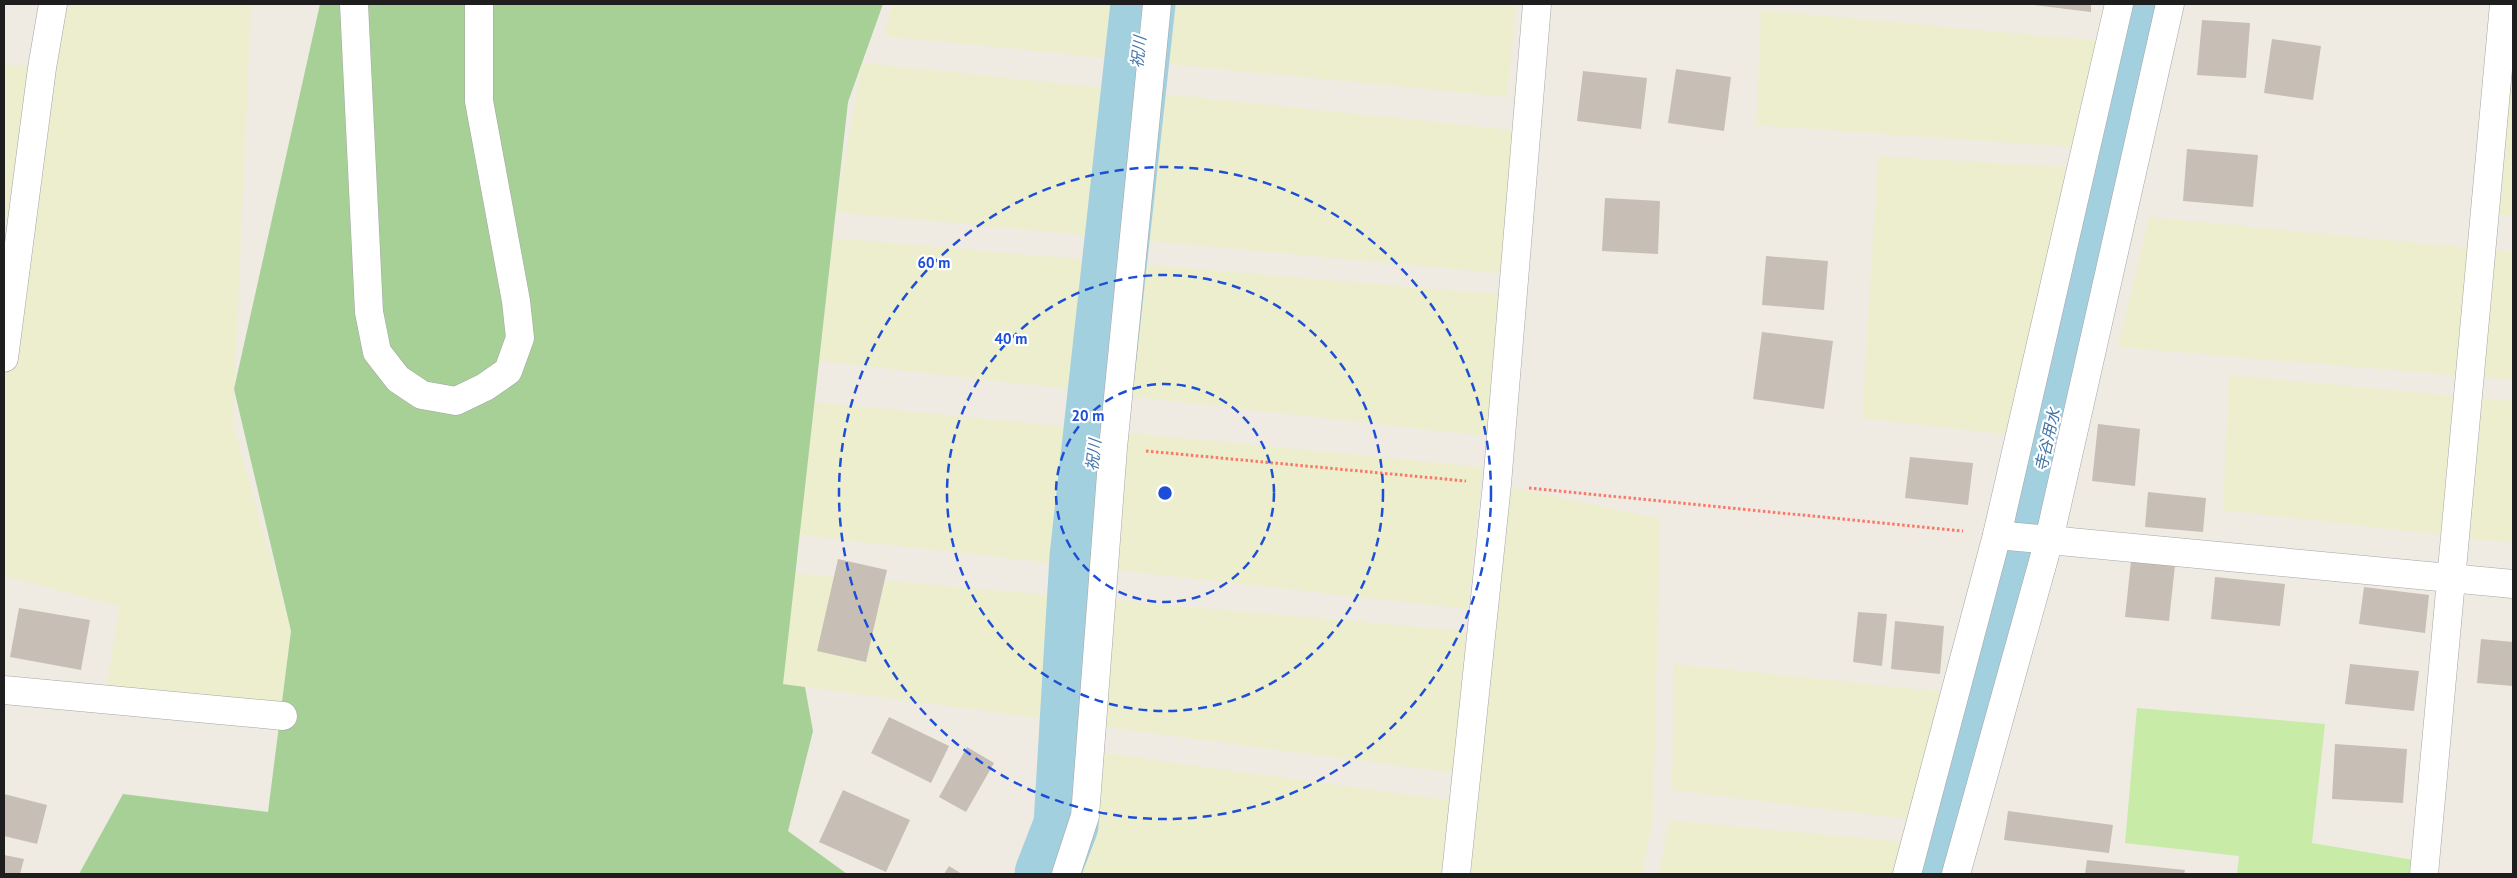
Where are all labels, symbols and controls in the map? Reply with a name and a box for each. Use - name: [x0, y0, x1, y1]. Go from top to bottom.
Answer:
- water label: 祝川: [1126, 33, 1150, 69]
- text: 60 m: [918, 253, 950, 272]
- text: 40 m: [995, 329, 1027, 348]
- water label: 寺谷用水: [2030, 405, 2064, 473]
- text: 20 m: [1072, 406, 1104, 425]
- water label: 祝川: [1081, 436, 1105, 472]
- centre of rings: [1156, 484, 1174, 502]

